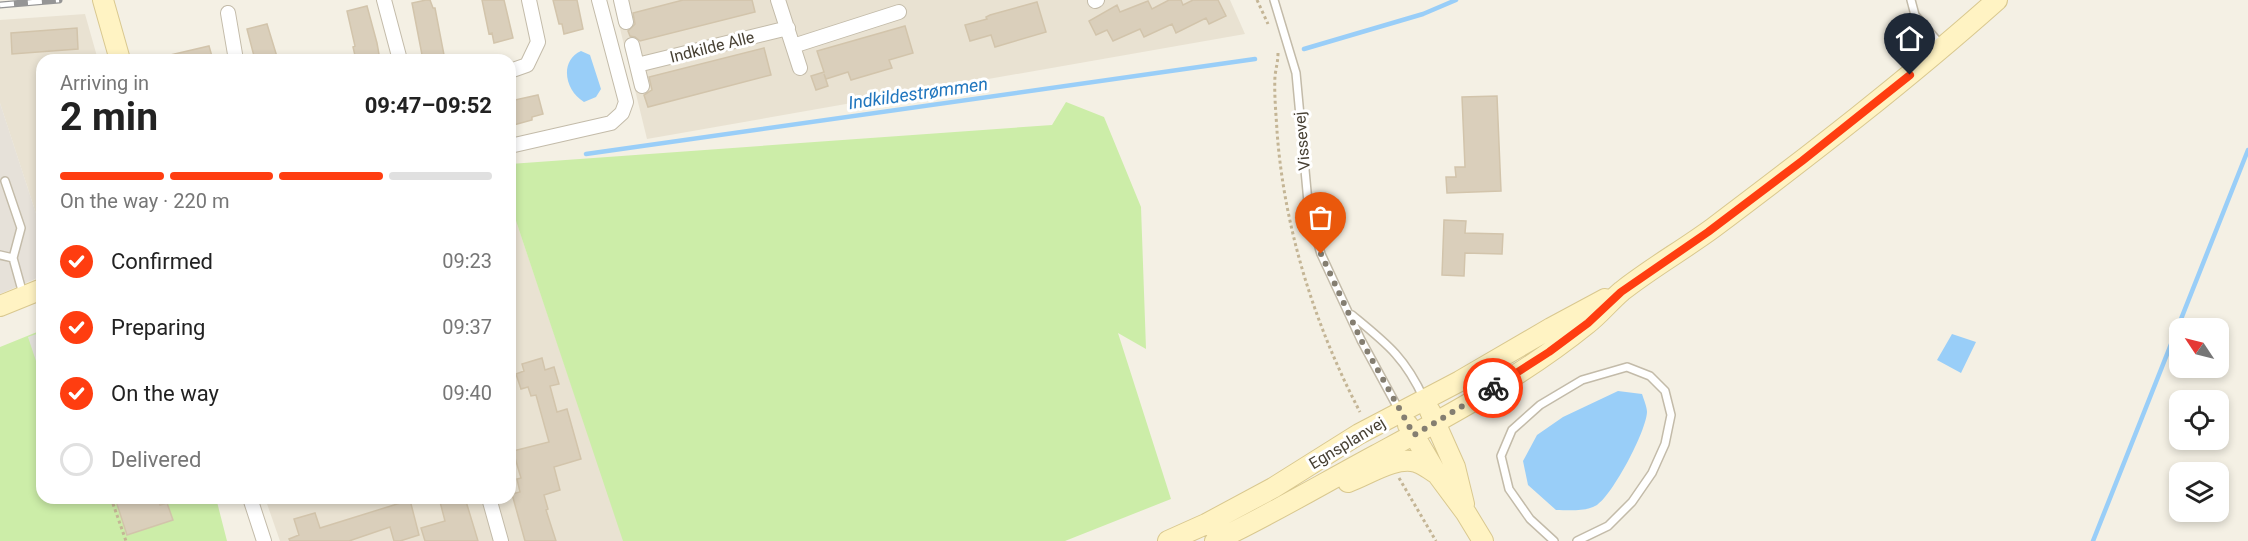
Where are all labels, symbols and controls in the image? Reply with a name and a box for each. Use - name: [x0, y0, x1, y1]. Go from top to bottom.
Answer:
- pin: [1884, 13, 1935, 75]
- icon: home: [1893, 22, 1926, 55]
- street label: Indkilde Alle: [668, 27, 756, 67]
- text: Arriving in: [60, 71, 149, 95]
- water label: Indkildestrømmen: [847, 73, 989, 113]
- text: 09:47–09:52: [365, 93, 492, 118]
- text: 2 min: [60, 94, 158, 140]
- street label: Vissevej: [1290, 111, 1314, 171]
- text: On the way · 220 m: [60, 189, 229, 213]
- pin: [1295, 192, 1346, 254]
- icon: bag: [1304, 201, 1337, 234]
- icon: check: [60, 245, 93, 278]
- text: Confirmed: [111, 249, 213, 274]
- text: 09:23: [442, 249, 492, 273]
- icon: check: [60, 311, 93, 344]
- text: Preparing: [111, 315, 205, 340]
- text: 09:37: [442, 315, 492, 339]
- north arrow: [2169, 318, 2229, 378]
- map controls: [2169, 318, 2229, 522]
- courier: [1463, 358, 1523, 418]
- icon: bike: [1477, 372, 1510, 405]
- icon: check: [60, 377, 93, 410]
- text: On the way: [111, 381, 219, 406]
- text: 09:40: [442, 381, 492, 405]
- button: locate: [2169, 390, 2229, 450]
- street label: Egnsplanvej: [1306, 413, 1388, 473]
- text: Delivered: [111, 447, 201, 472]
- button: layers: [2169, 462, 2229, 522]

